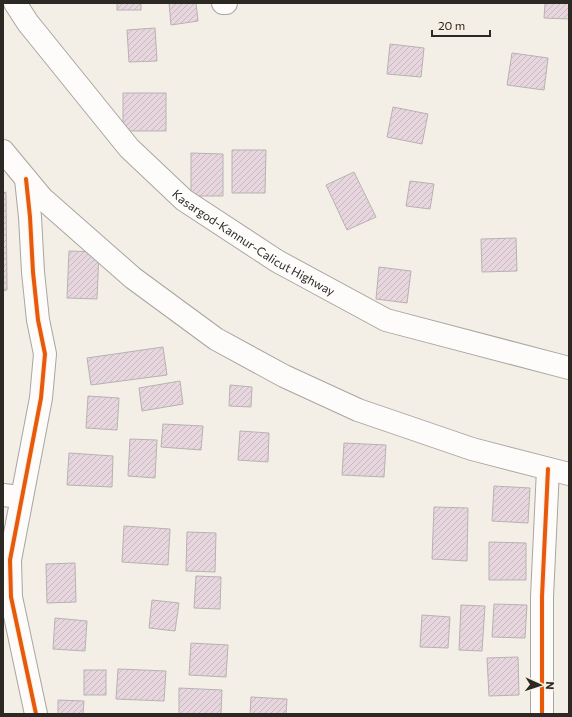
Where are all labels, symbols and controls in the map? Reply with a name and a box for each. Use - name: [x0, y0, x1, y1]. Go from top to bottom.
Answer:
- scale bar: [432, 12, 490, 38]
- text: 20 m: [438, 18, 465, 32]
- street label: Kasargod-Kannur-Calicut Highway: [170, 186, 337, 298]
- north arrow: [520, 665, 560, 705]
- text: N: [544, 681, 557, 690]

